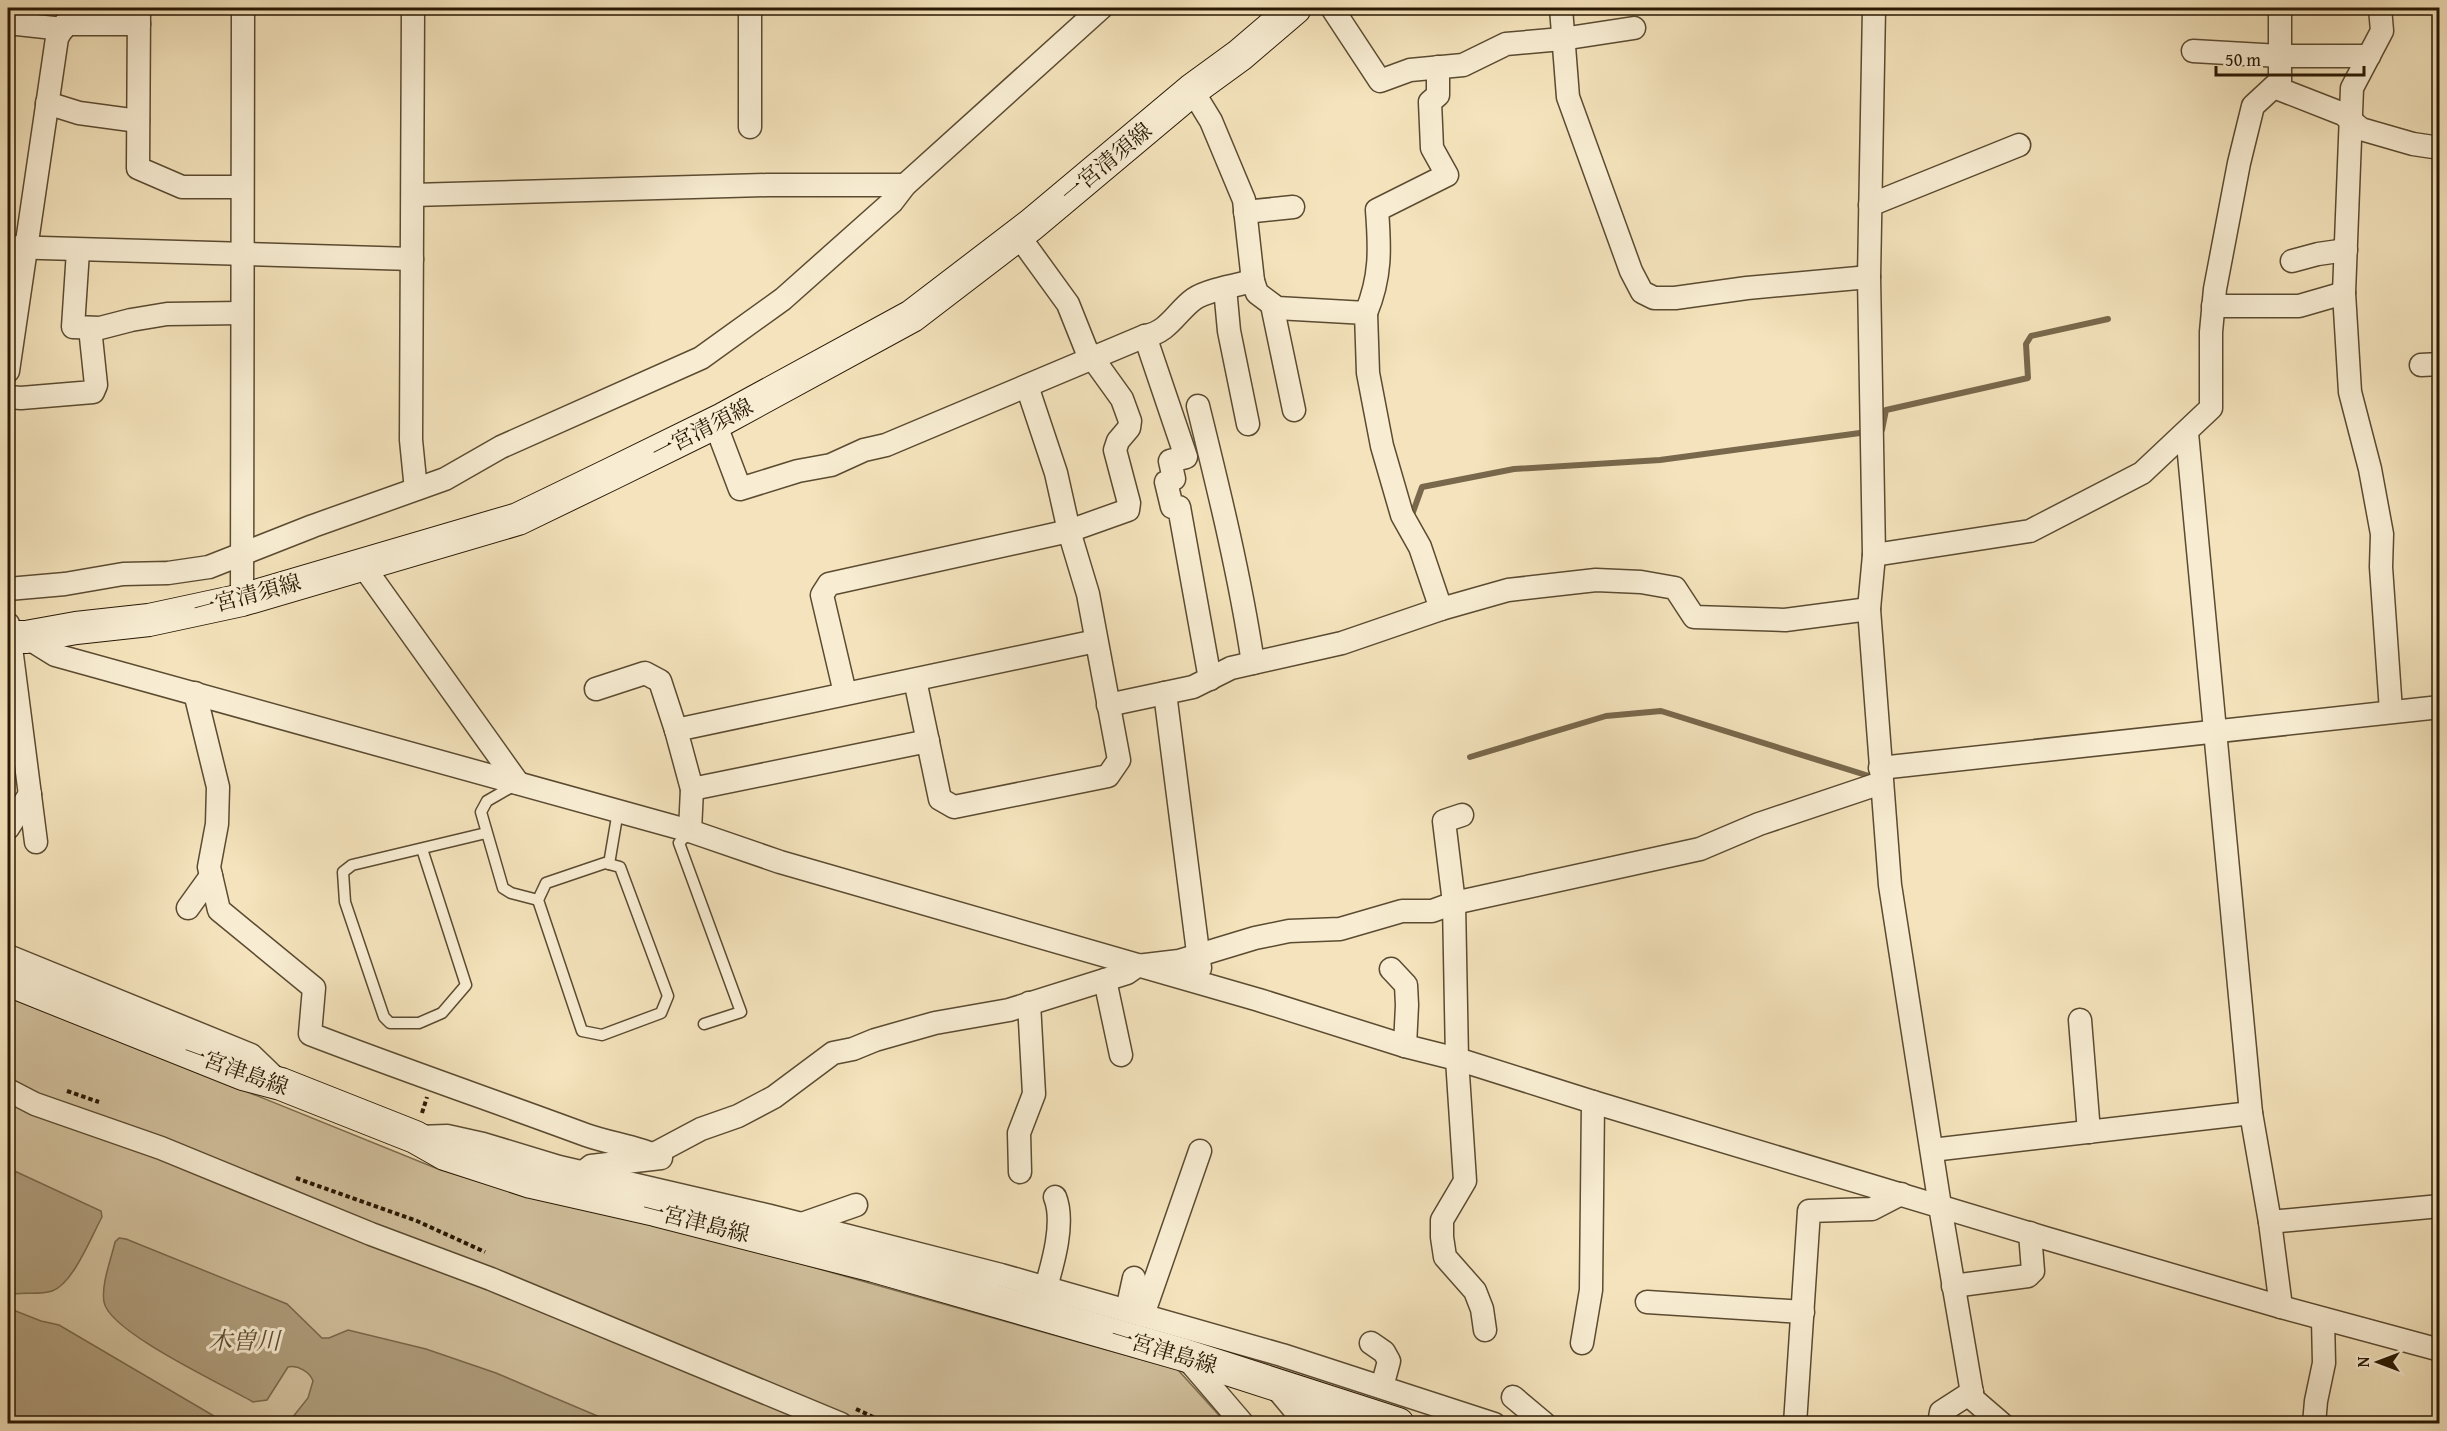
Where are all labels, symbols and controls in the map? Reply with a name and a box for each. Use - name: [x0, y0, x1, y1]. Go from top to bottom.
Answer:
- scale bar: [2216, 39, 2364, 77]
- text: 50 m: [2225, 46, 2261, 73]
- street label: 一宮清須線: [1054, 114, 1158, 210]
- street label: 一宮清須線: [646, 390, 758, 468]
- street label: 一宮清須線: [190, 565, 304, 625]
- street label: 一宮津島線: [179, 1035, 293, 1103]
- street label: 一宮津島線: [639, 1192, 753, 1250]
- street label: 一宮津島線: [1107, 1319, 1221, 1381]
- water label: 木曽川: [208, 1323, 283, 1358]
- north arrow: [2348, 1332, 2408, 1392]
- text: N: [2351, 1356, 2375, 1367]

